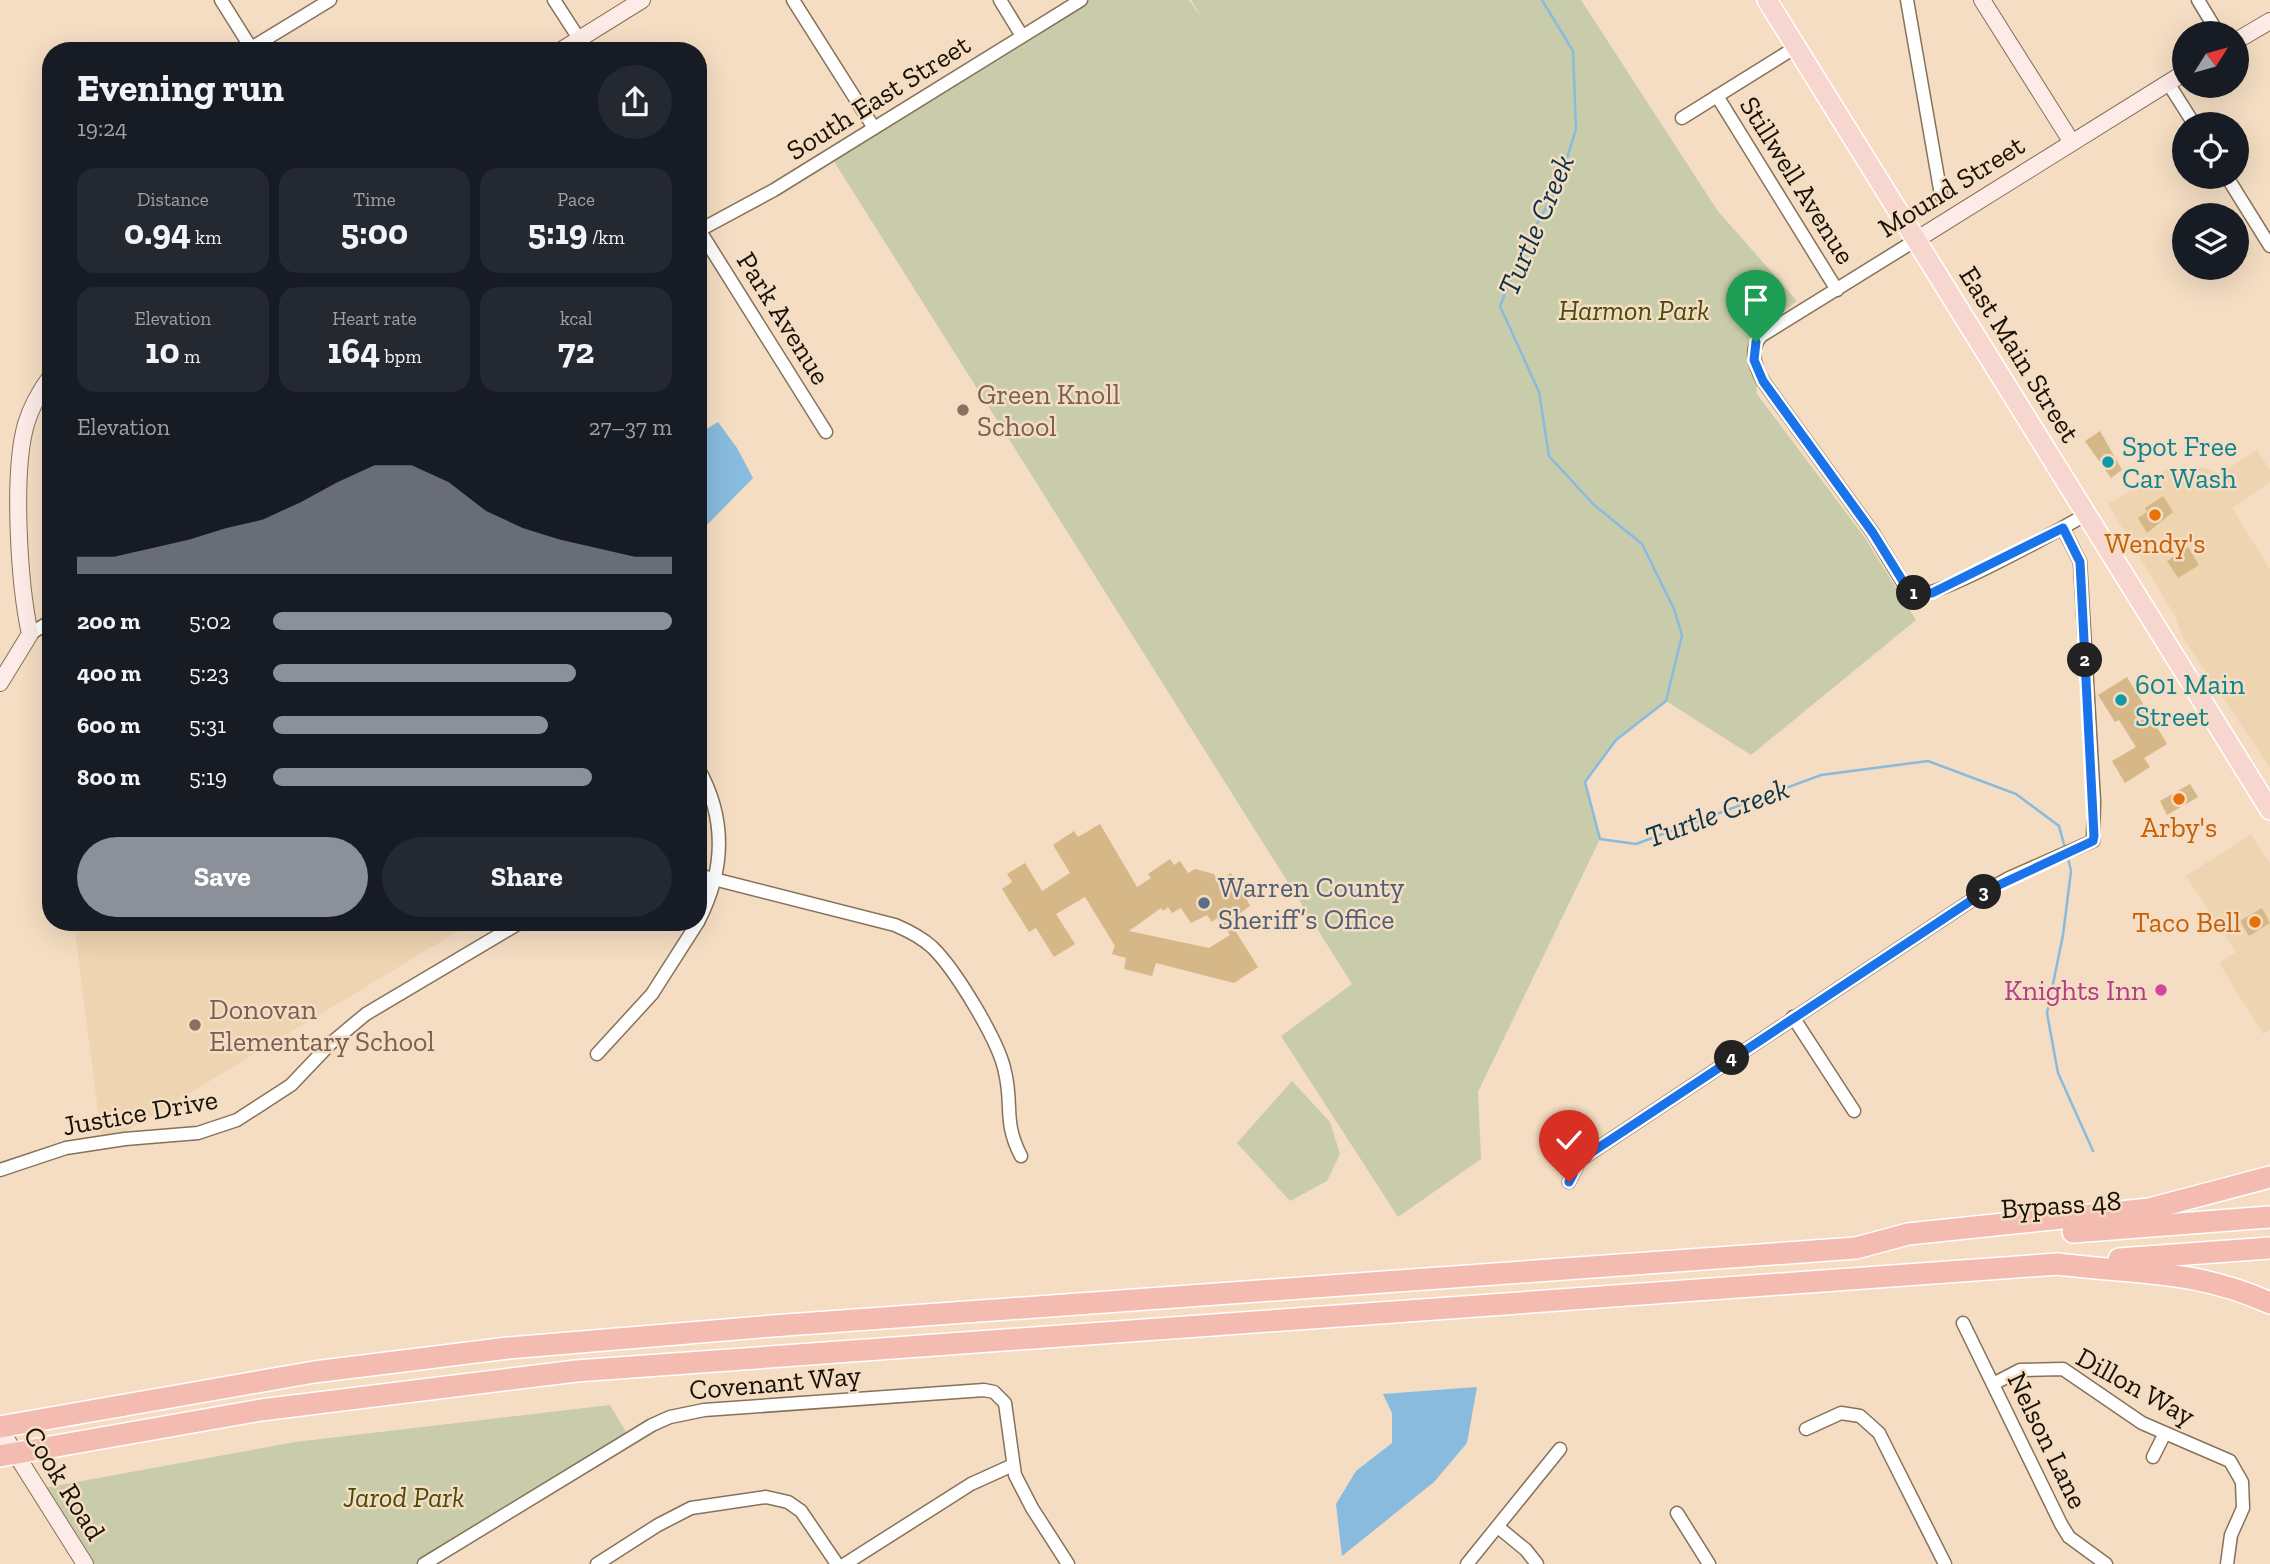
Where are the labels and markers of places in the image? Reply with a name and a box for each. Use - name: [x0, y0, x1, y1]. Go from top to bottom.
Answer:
- pin: [1726, 270, 1786, 342]
- place label: Green Knoll School: [977, 378, 1120, 443]
- marker: Green Knoll School: [955, 402, 971, 418]
- place label: Spot Free Car Wash: [2122, 430, 2237, 495]
- marker: Spot Free Car Wash: [2100, 454, 2116, 470]
- marker: Wendy's: [2147, 507, 2163, 523]
- place label: Wendy's: [2104, 527, 2206, 560]
- pin: 1: [1896, 576, 1932, 610]
- pin: 2: [2068, 642, 2102, 678]
- place label: 601 Main Street: [2135, 668, 2245, 733]
- marker: 601 Main Street: [2113, 692, 2129, 708]
- marker: Arby's: [2171, 791, 2187, 807]
- place label: Arby's: [2141, 811, 2217, 844]
- place label: Warren County Sheriff’s Office: [1218, 871, 1405, 936]
- pin: 3: [1966, 874, 2002, 910]
- marker: Warren County Sheriff’s Office: [1196, 895, 1212, 911]
- place label: Taco Bell: [2132, 906, 2241, 939]
- marker: Taco Bell: [2247, 914, 2263, 930]
- place label: Knights Inn: [2004, 974, 2147, 1007]
- marker: Knights Inn: [2153, 982, 2169, 998]
- place label: Donovan Elementary School: [209, 993, 435, 1058]
- marker: Donovan Elementary School: [187, 1017, 203, 1033]
- pin: 4: [1714, 1040, 1750, 1076]
- pin: [1539, 1110, 1599, 1182]

